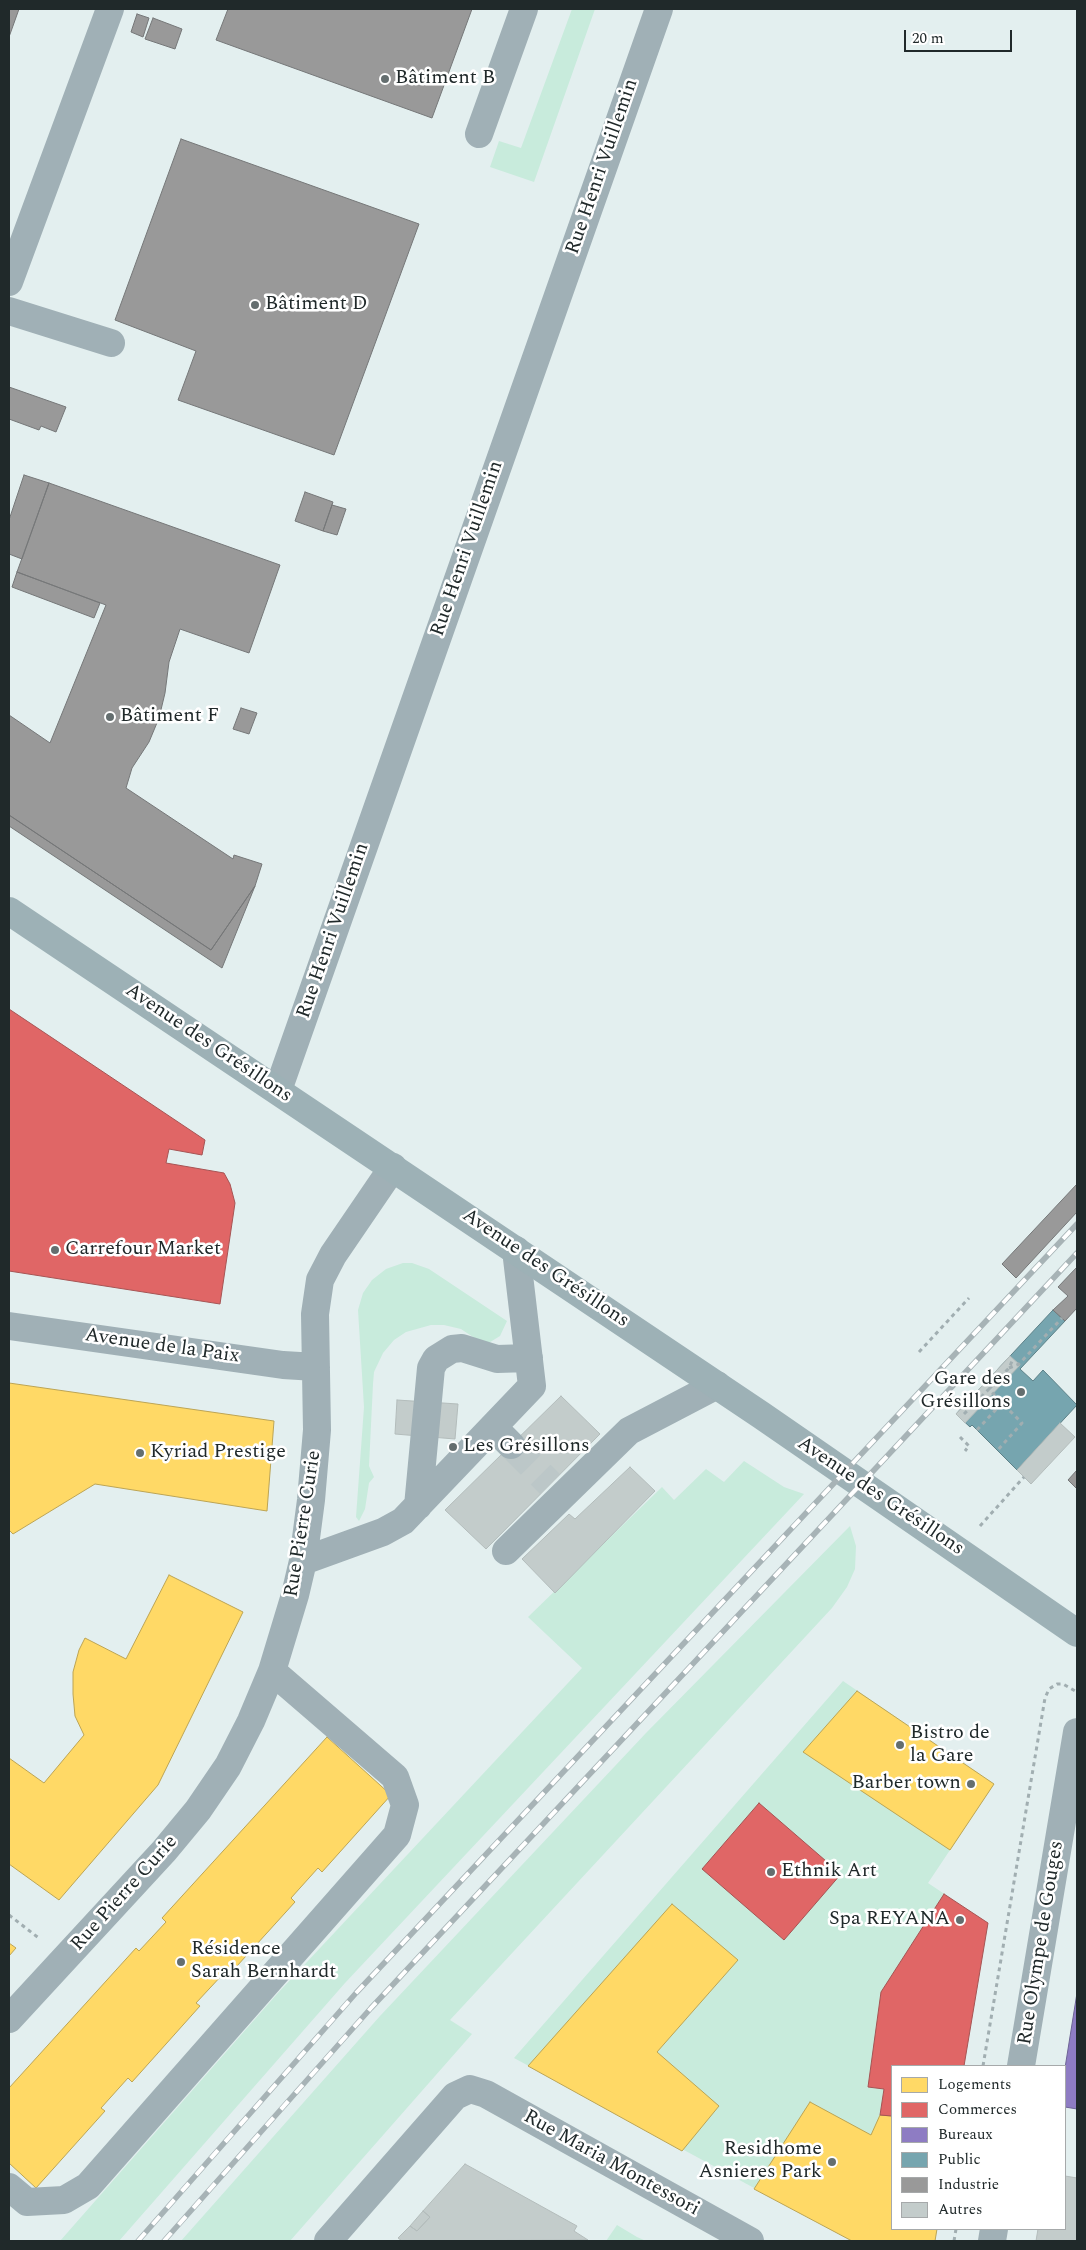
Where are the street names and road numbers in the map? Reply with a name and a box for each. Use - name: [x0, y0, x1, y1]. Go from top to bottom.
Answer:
- street label: Rue Henri Vuillemin: [562, 76, 644, 258]
- street label: Rue Henri Vuillemin: [427, 458, 509, 640]
- street label: Rue Henri Vuillemin: [293, 840, 375, 1022]
- street label: Avenue des Grésillons: [120, 979, 296, 1109]
- street label: Avenue des Grésillons: [457, 1204, 633, 1334]
- street label: Avenue de la Paix: [83, 1324, 241, 1370]
- street label: Avenue des Grésillons: [792, 1432, 968, 1562]
- street label: Rue Pierre Curie: [281, 1449, 327, 1599]
- street label: Rue Pierre Curie: [67, 1831, 183, 1957]
- street label: Rue Olympe de Gouges: [1014, 1839, 1070, 2047]
- street label: Rue Maria Montessori: [519, 2106, 703, 2222]

